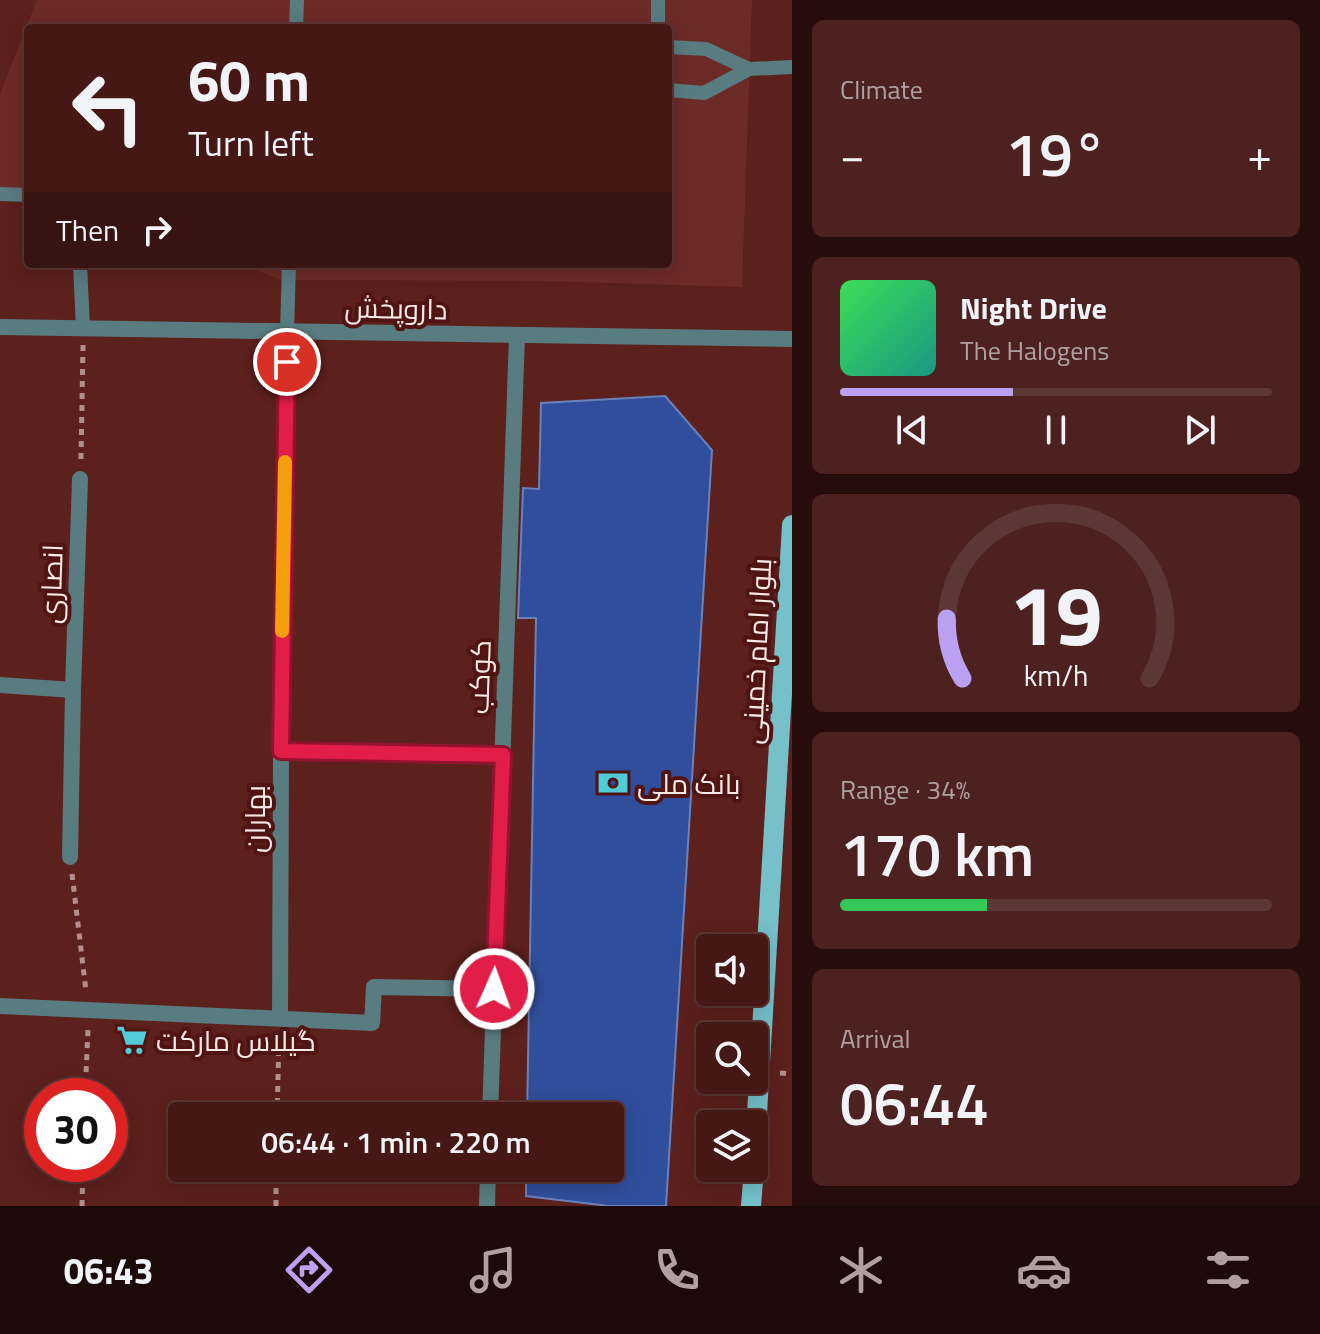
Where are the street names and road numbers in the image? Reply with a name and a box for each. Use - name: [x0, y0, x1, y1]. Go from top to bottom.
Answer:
- street label: داروپخش: [344, 286, 448, 330]
- street label: انصاری: [28, 543, 74, 625]
- street label: بلوار امام خمینی: [730, 557, 782, 745]
- street label: کوکب: [456, 639, 502, 715]
- street label: بهاران: [233, 785, 276, 853]

